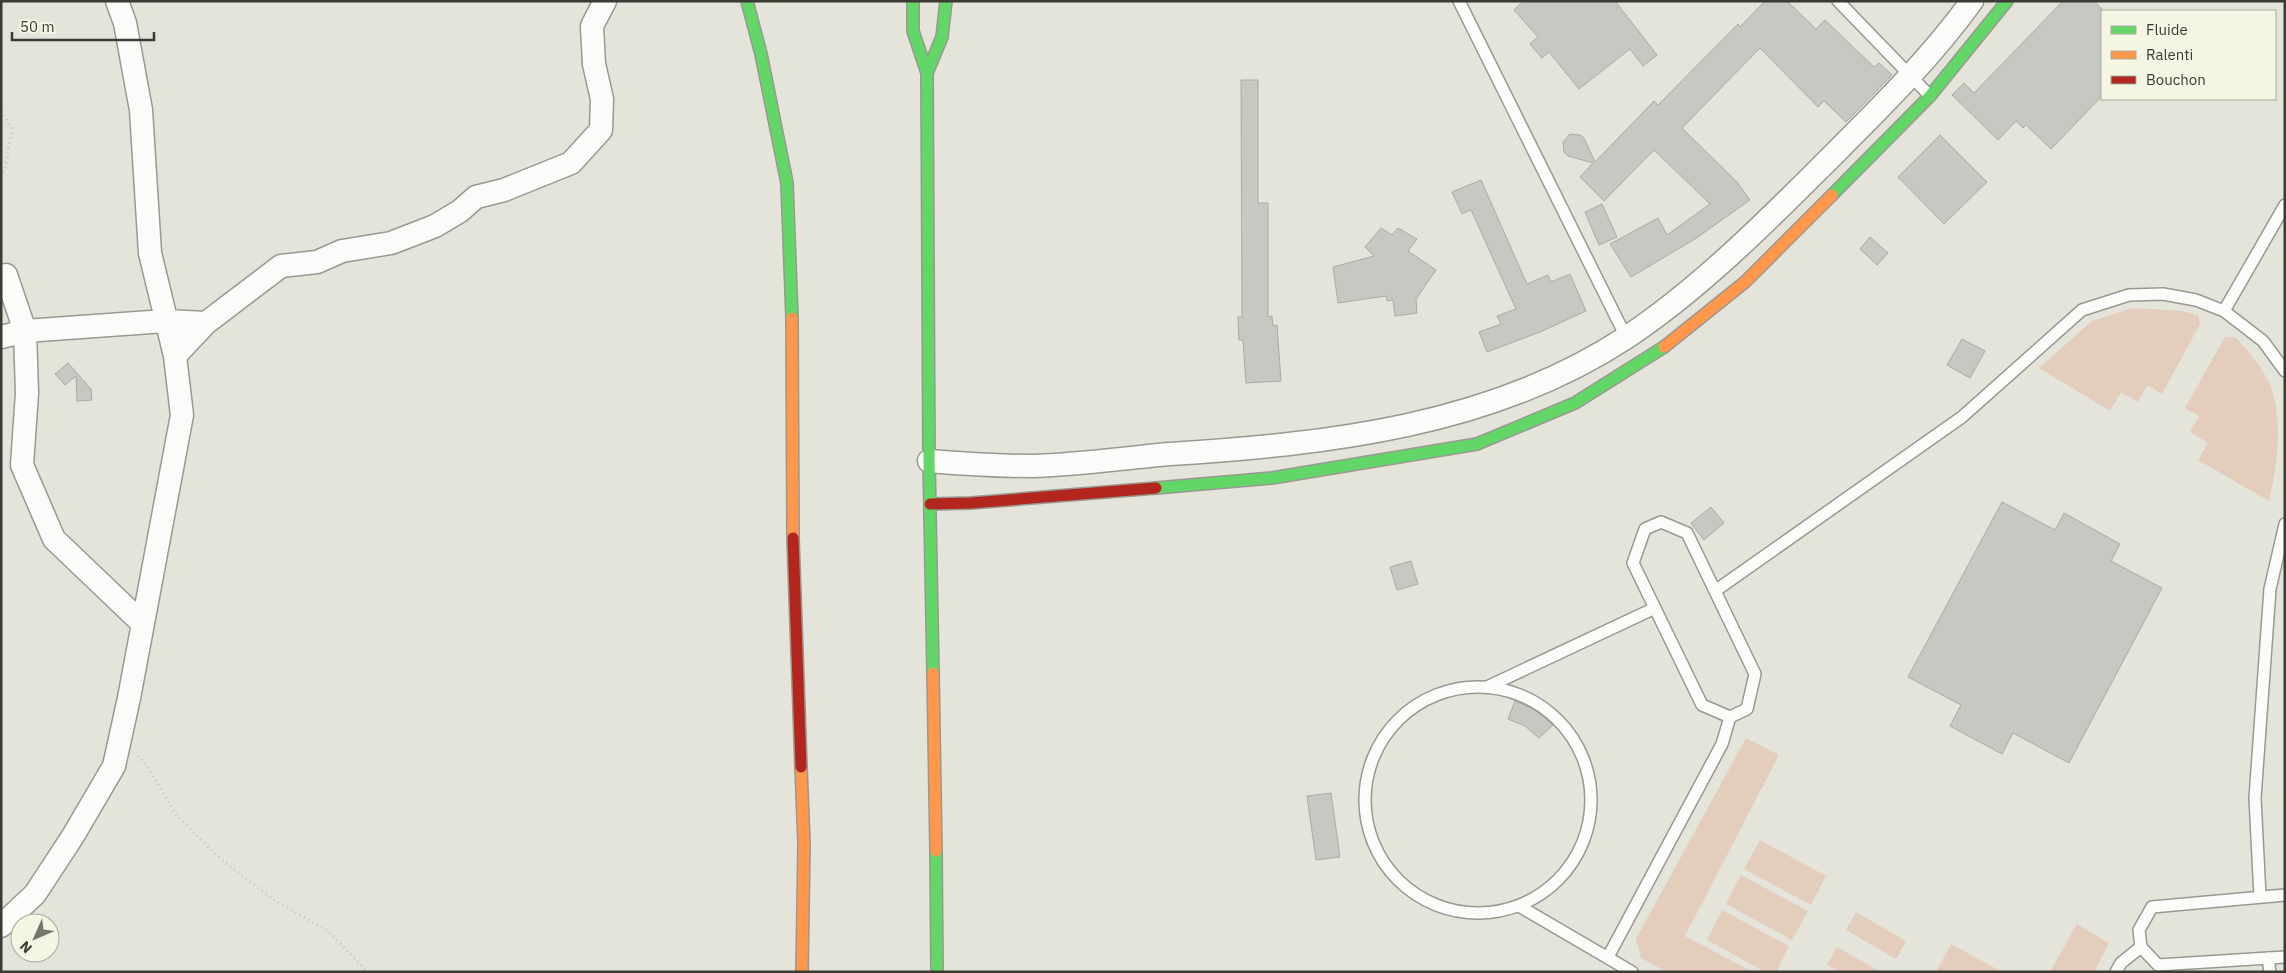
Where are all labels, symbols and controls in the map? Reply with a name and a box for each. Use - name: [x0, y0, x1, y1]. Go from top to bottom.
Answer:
- scale bar: [12, 10, 155, 42]
- legend: [2101, 10, 2276, 100]
- text: 50 m: [20, 17, 55, 36]
- text: Fluide: [2146, 20, 2188, 39]
- text: Ralenti: [2146, 45, 2193, 64]
- text: Bouchon: [2146, 70, 2206, 89]
- north arrow: [10, 913, 60, 963]
- text: N: [16, 937, 36, 957]

